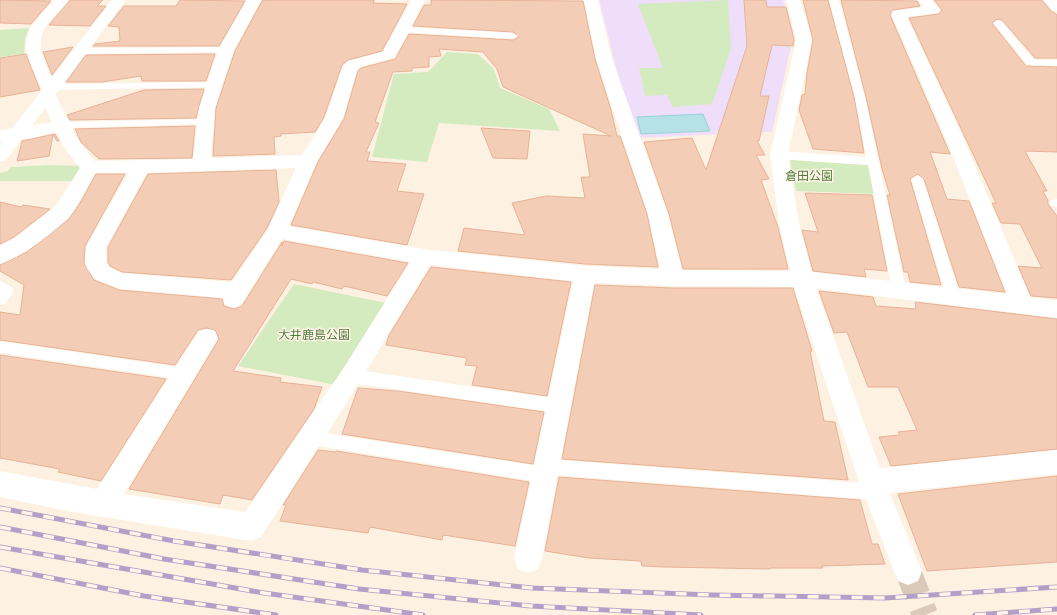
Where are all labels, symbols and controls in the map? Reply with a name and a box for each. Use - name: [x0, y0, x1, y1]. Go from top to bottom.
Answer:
- park label: 倉田公園: [785, 168, 833, 183]
- park label: 大井鹿島公園: [278, 327, 350, 342]

